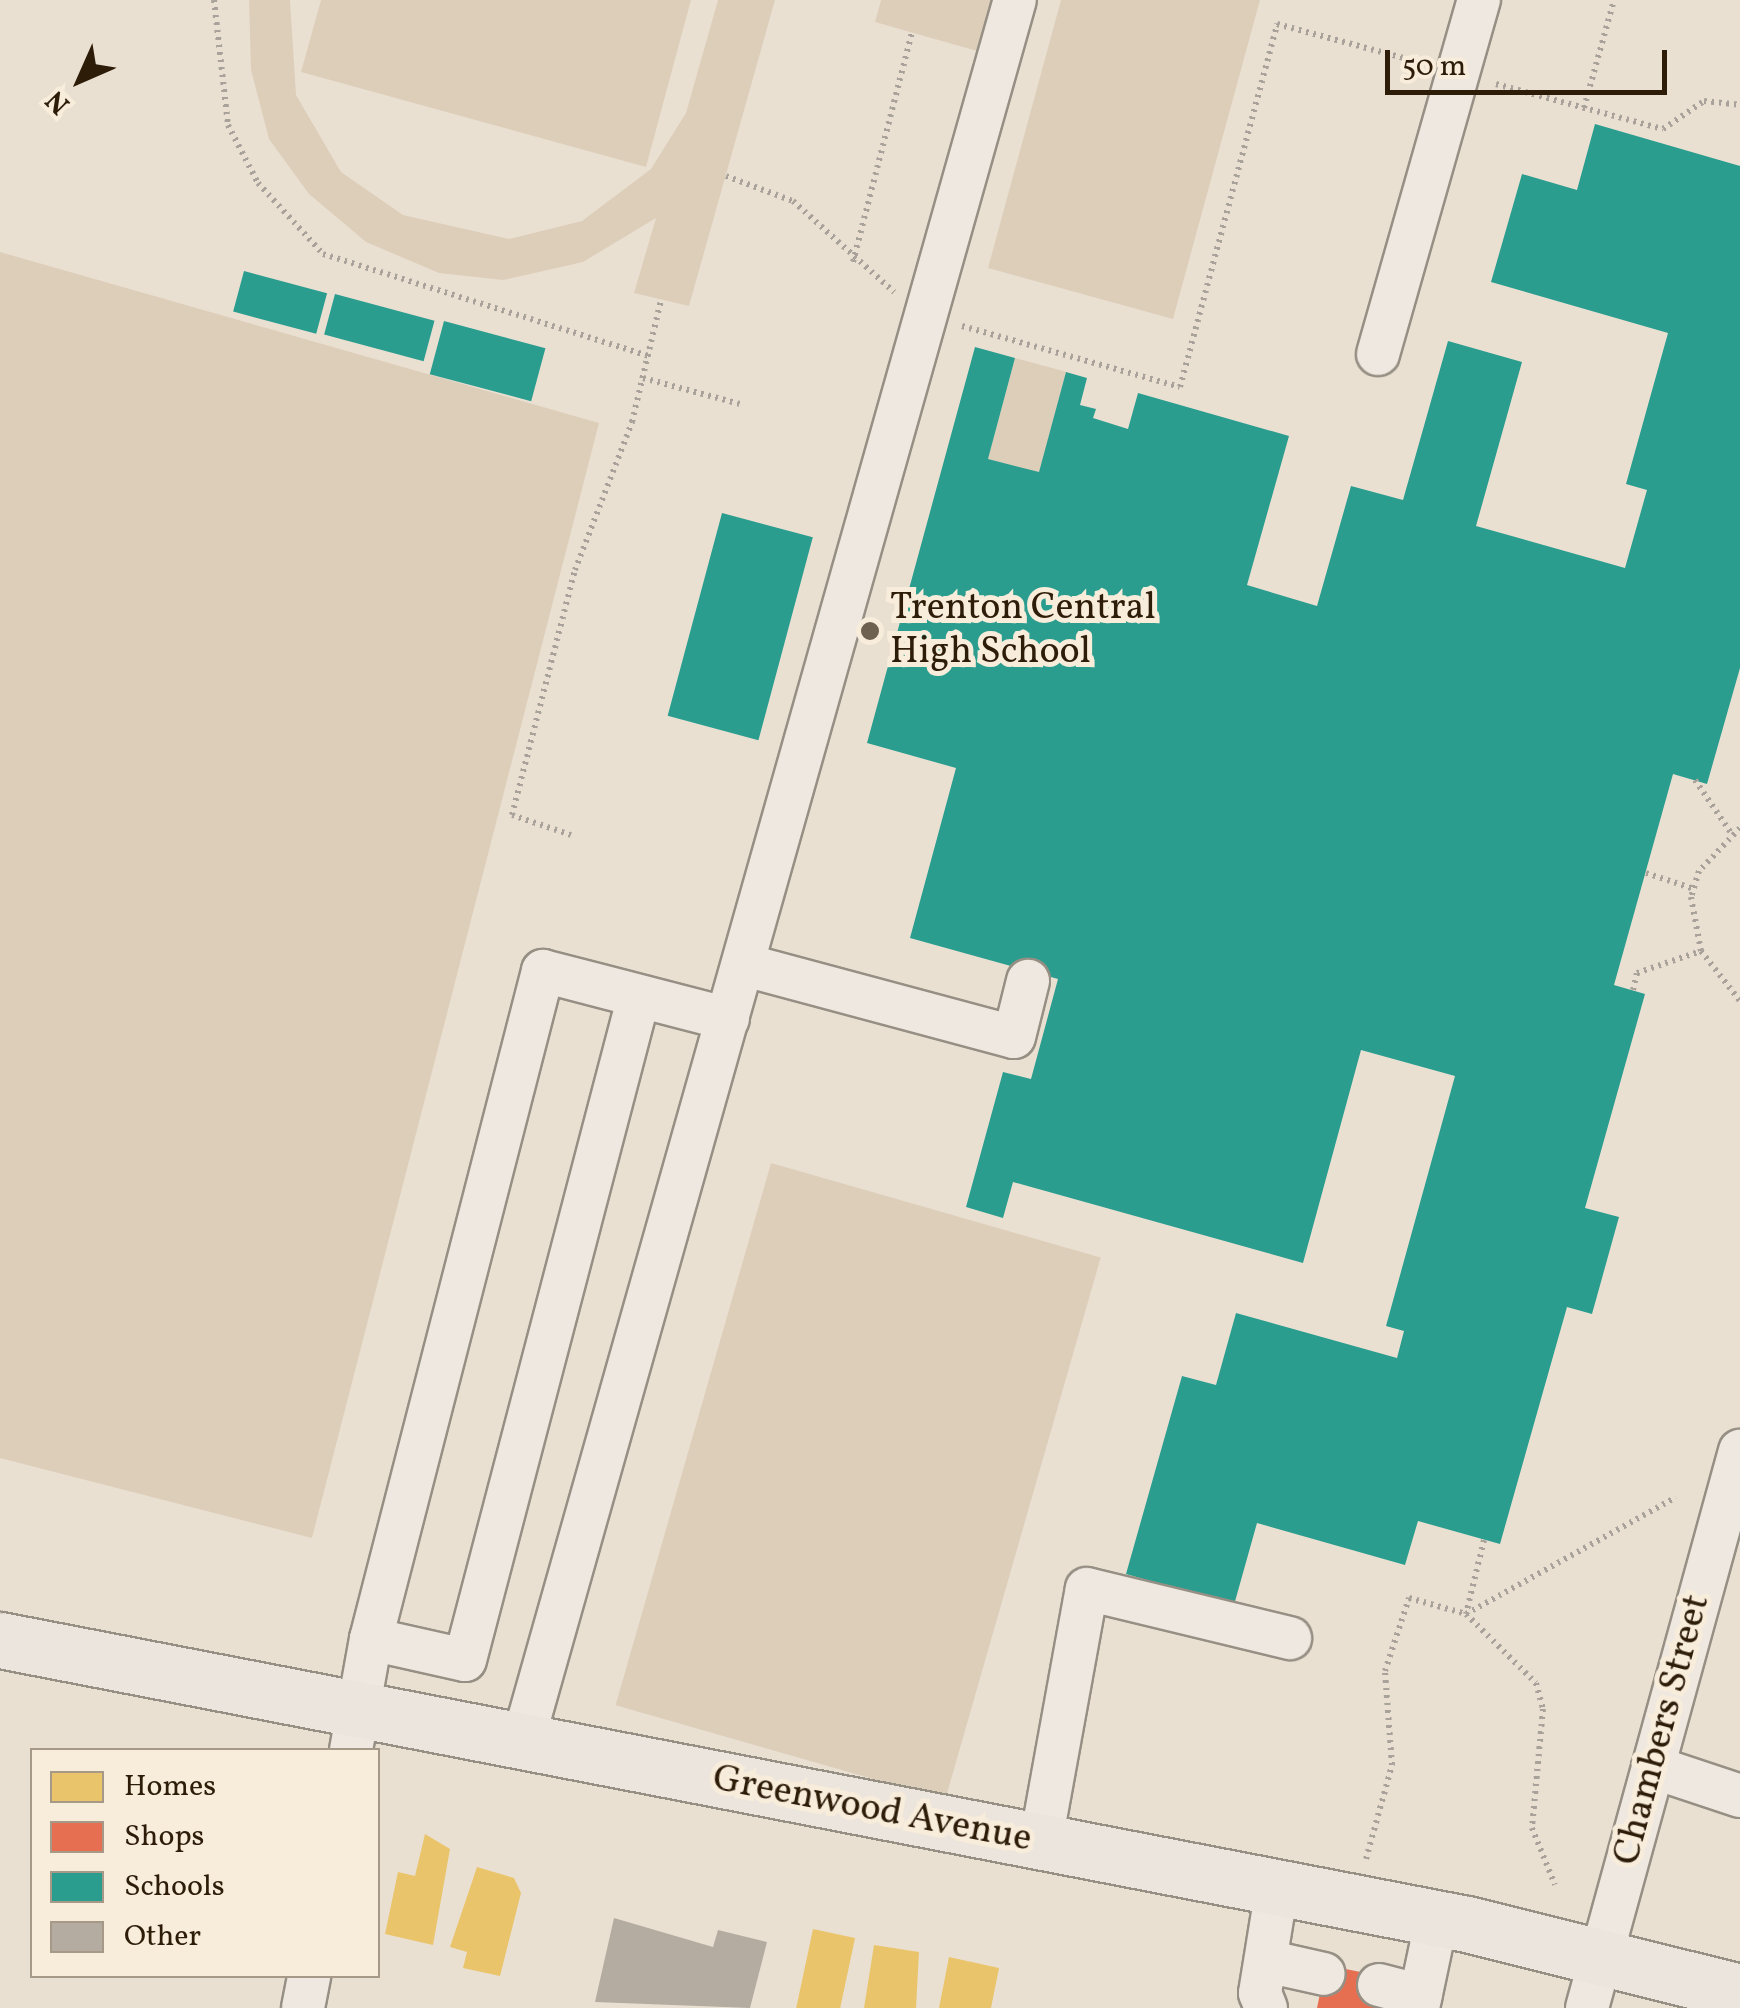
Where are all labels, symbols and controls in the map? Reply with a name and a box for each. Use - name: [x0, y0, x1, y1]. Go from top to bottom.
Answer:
- north arrow: [30, 30, 130, 130]
- scale bar: [1390, 30, 1672, 92]
- text: 50 m: [1402, 46, 1466, 88]
- text: N: [37, 81, 79, 123]
- place label: Trenton Central High School: [890, 586, 1156, 676]
- marker: Trenton Central High School: [859, 620, 881, 642]
- street label: Chambers Street: [1605, 1590, 1721, 1870]
- legend: [30, 1748, 380, 1978]
- street label: Greenwood Avenue: [709, 1757, 1035, 1863]
- text: Homes: [124, 1766, 216, 1808]
- text: Shops: [124, 1816, 204, 1858]
- text: Schools: [124, 1866, 225, 1908]
- text: Other: [124, 1916, 201, 1958]

